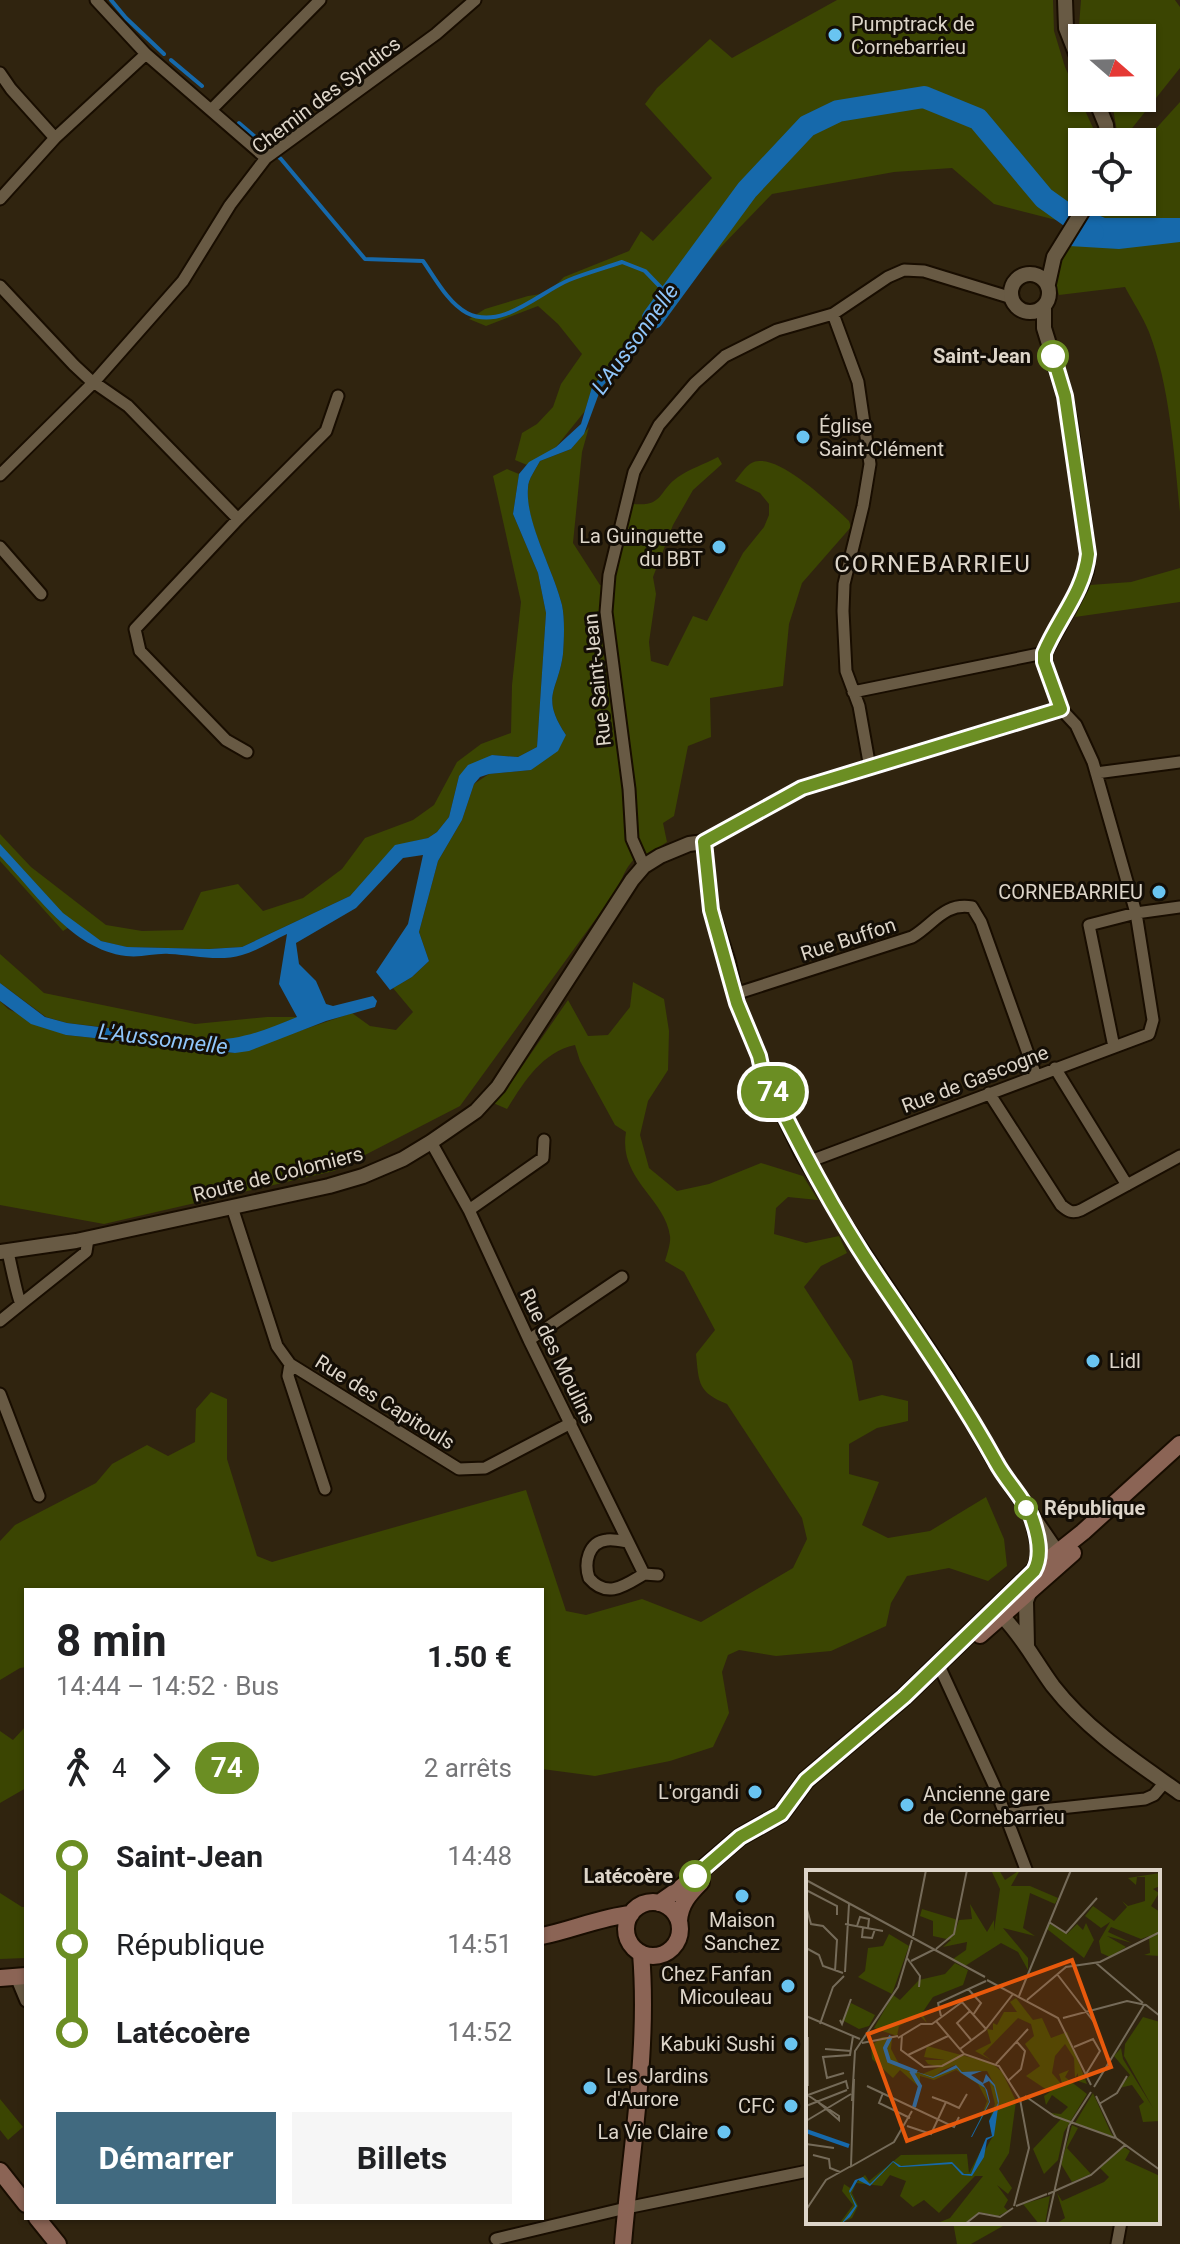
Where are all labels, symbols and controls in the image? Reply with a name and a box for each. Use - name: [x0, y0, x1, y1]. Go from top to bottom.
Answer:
- place label: Pumptrack de Cornebarrieu: [851, 12, 975, 59]
- north arrow: [1068, 24, 1156, 112]
- map controls: [1068, 24, 1156, 216]
- marker: Pumptrack de Cornebarrieu: [826, 26, 844, 44]
- street label: Chemin des Syndics: [247, 31, 405, 159]
- button: locate: [1068, 128, 1156, 216]
- water label: L'Aussonnelle: [587, 279, 683, 399]
- marker: Saint-Jean: [1038, 341, 1068, 371]
- place label: Saint-Jean: [933, 344, 1031, 368]
- place label: Église Saint-Clément: [819, 414, 944, 461]
- marker: Église Saint-Clément: [794, 428, 812, 446]
- place label: La Guinguette du BBT: [579, 524, 703, 571]
- marker: La Guinguette du BBT: [710, 538, 728, 556]
- district label: CORNEBARRIEU: [834, 550, 1032, 578]
- street label: Rue Saint-Jean: [578, 613, 616, 747]
- place label: CORNEBARRIEU: [998, 880, 1143, 904]
- marker: CORNEBARRIEU: [1150, 883, 1168, 901]
- street label: Rue Buffon: [797, 912, 899, 966]
- water label: L'Aussonnelle: [97, 1019, 229, 1059]
- street label: Rue de Gascogne: [898, 1040, 1052, 1118]
- line badge: 74: [737, 1066, 809, 1118]
- text: 74: [757, 1075, 789, 1108]
- street label: Route de Colomiers: [190, 1141, 366, 1207]
- street label: Rue des Moulins: [515, 1285, 601, 1427]
- street label: Rue des Capitouls: [311, 1349, 459, 1455]
- place label: Lidl: [1109, 1349, 1141, 1373]
- marker: Lidl: [1084, 1352, 1102, 1370]
- place label: République: [1044, 1496, 1145, 1520]
- marker: République: [1015, 1497, 1037, 1519]
- text: 8 min: [56, 1615, 167, 1667]
- text: 1.50 €: [427, 1639, 512, 1674]
- text: 14:44 – 14:52 · Bus: [56, 1671, 279, 1701]
- icon: walk: [56, 1746, 100, 1790]
- icon: forward: [139, 1746, 183, 1790]
- text: 74: [211, 1751, 243, 1784]
- text: 4: [112, 1753, 127, 1783]
- text: 2 arrêts: [424, 1753, 512, 1783]
- place label: L'organdi: [658, 1780, 739, 1804]
- place label: Ancienne gare de Cornebarrieu: [923, 1782, 1065, 1829]
- marker: L'organdi: [746, 1783, 764, 1801]
- marker: Ancienne gare de Cornebarrieu: [898, 1796, 916, 1814]
- text: Saint-Jean: [116, 1839, 263, 1874]
- text: 14:48: [447, 1841, 512, 1871]
- marker: Latécoère: [680, 1861, 710, 1891]
- place label: Latécoère: [583, 1864, 673, 1888]
- inset map: [806, 1870, 1160, 2224]
- marker: Maison Sanchez: [733, 1887, 751, 1905]
- place label: Maison Sanchez: [704, 1908, 780, 1955]
- text: République: [116, 1927, 265, 1962]
- text: 14:51: [447, 1929, 512, 1959]
- place label: Chez Fanfan Micouleau: [661, 1962, 772, 2009]
- marker: Chez Fanfan Micouleau: [779, 1977, 797, 1995]
- text: Latécoère: [116, 2015, 250, 2050]
- text: 14:52: [447, 2017, 512, 2047]
- place label: Kabuki Sushi: [660, 2032, 775, 2056]
- marker: Kabuki Sushi: [782, 2035, 800, 2053]
- place label: Les Jardins d'Aurore: [606, 2064, 709, 2111]
- marker: Les Jardins d'Aurore: [581, 2079, 599, 2097]
- place label: CFC: [738, 2094, 775, 2118]
- marker: CFC: [782, 2097, 800, 2115]
- button: Démarrer: [56, 2112, 276, 2204]
- button: Billets: [292, 2112, 512, 2204]
- place label: La Vie Claire: [597, 2120, 708, 2144]
- marker: La Vie Claire: [715, 2123, 733, 2141]

